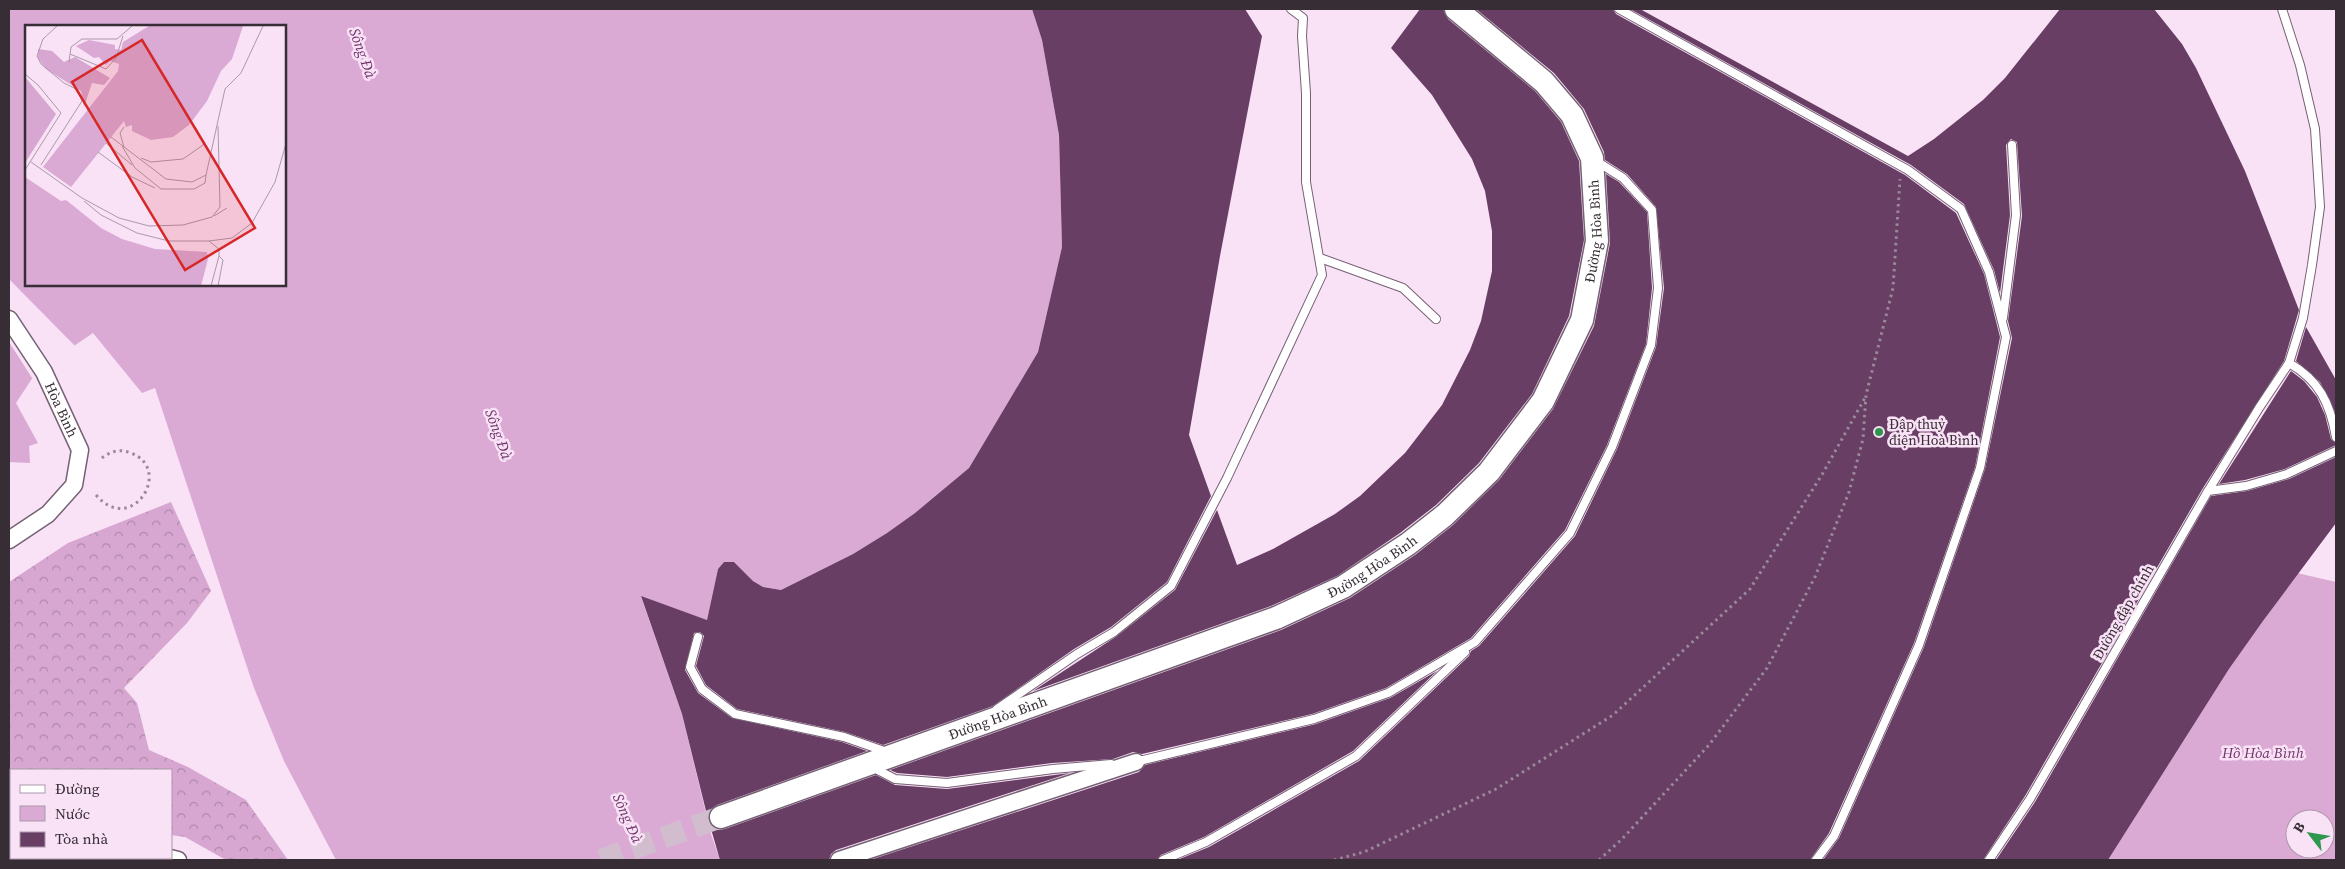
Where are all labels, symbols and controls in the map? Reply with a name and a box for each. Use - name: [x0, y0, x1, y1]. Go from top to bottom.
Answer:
- inset map: [25, 25, 286, 286]
- water label: Sông Đà: [344, 25, 382, 81]
- street label: Đường Hòa Bình: [1579, 179, 1607, 284]
- street label: Hòa Bình: [40, 379, 83, 441]
- water label: Sông Đà: [480, 406, 518, 462]
- place label: Đập thuỷ điện Hoà Bình: [1889, 414, 1979, 450]
- marker: Đập thuỷ điện Hoà Bình: [1873, 426, 1885, 438]
- street label: Đường Hòa Bình: [1324, 530, 1422, 603]
- street label: Đường đập chính: [2088, 561, 2158, 663]
- street label: Đường Hòa Bình: [946, 691, 1050, 745]
- water label: Hồ Hòa Bình: [2221, 742, 2304, 763]
- legend: [10, 769, 172, 859]
- text: Đường: [55, 778, 100, 799]
- water label: Sông Đà: [608, 790, 648, 846]
- text: Nước: [55, 803, 90, 824]
- north arrow: [2285, 809, 2335, 859]
- text: B: [2288, 818, 2310, 836]
- text: Tòa nhà: [55, 828, 108, 849]

